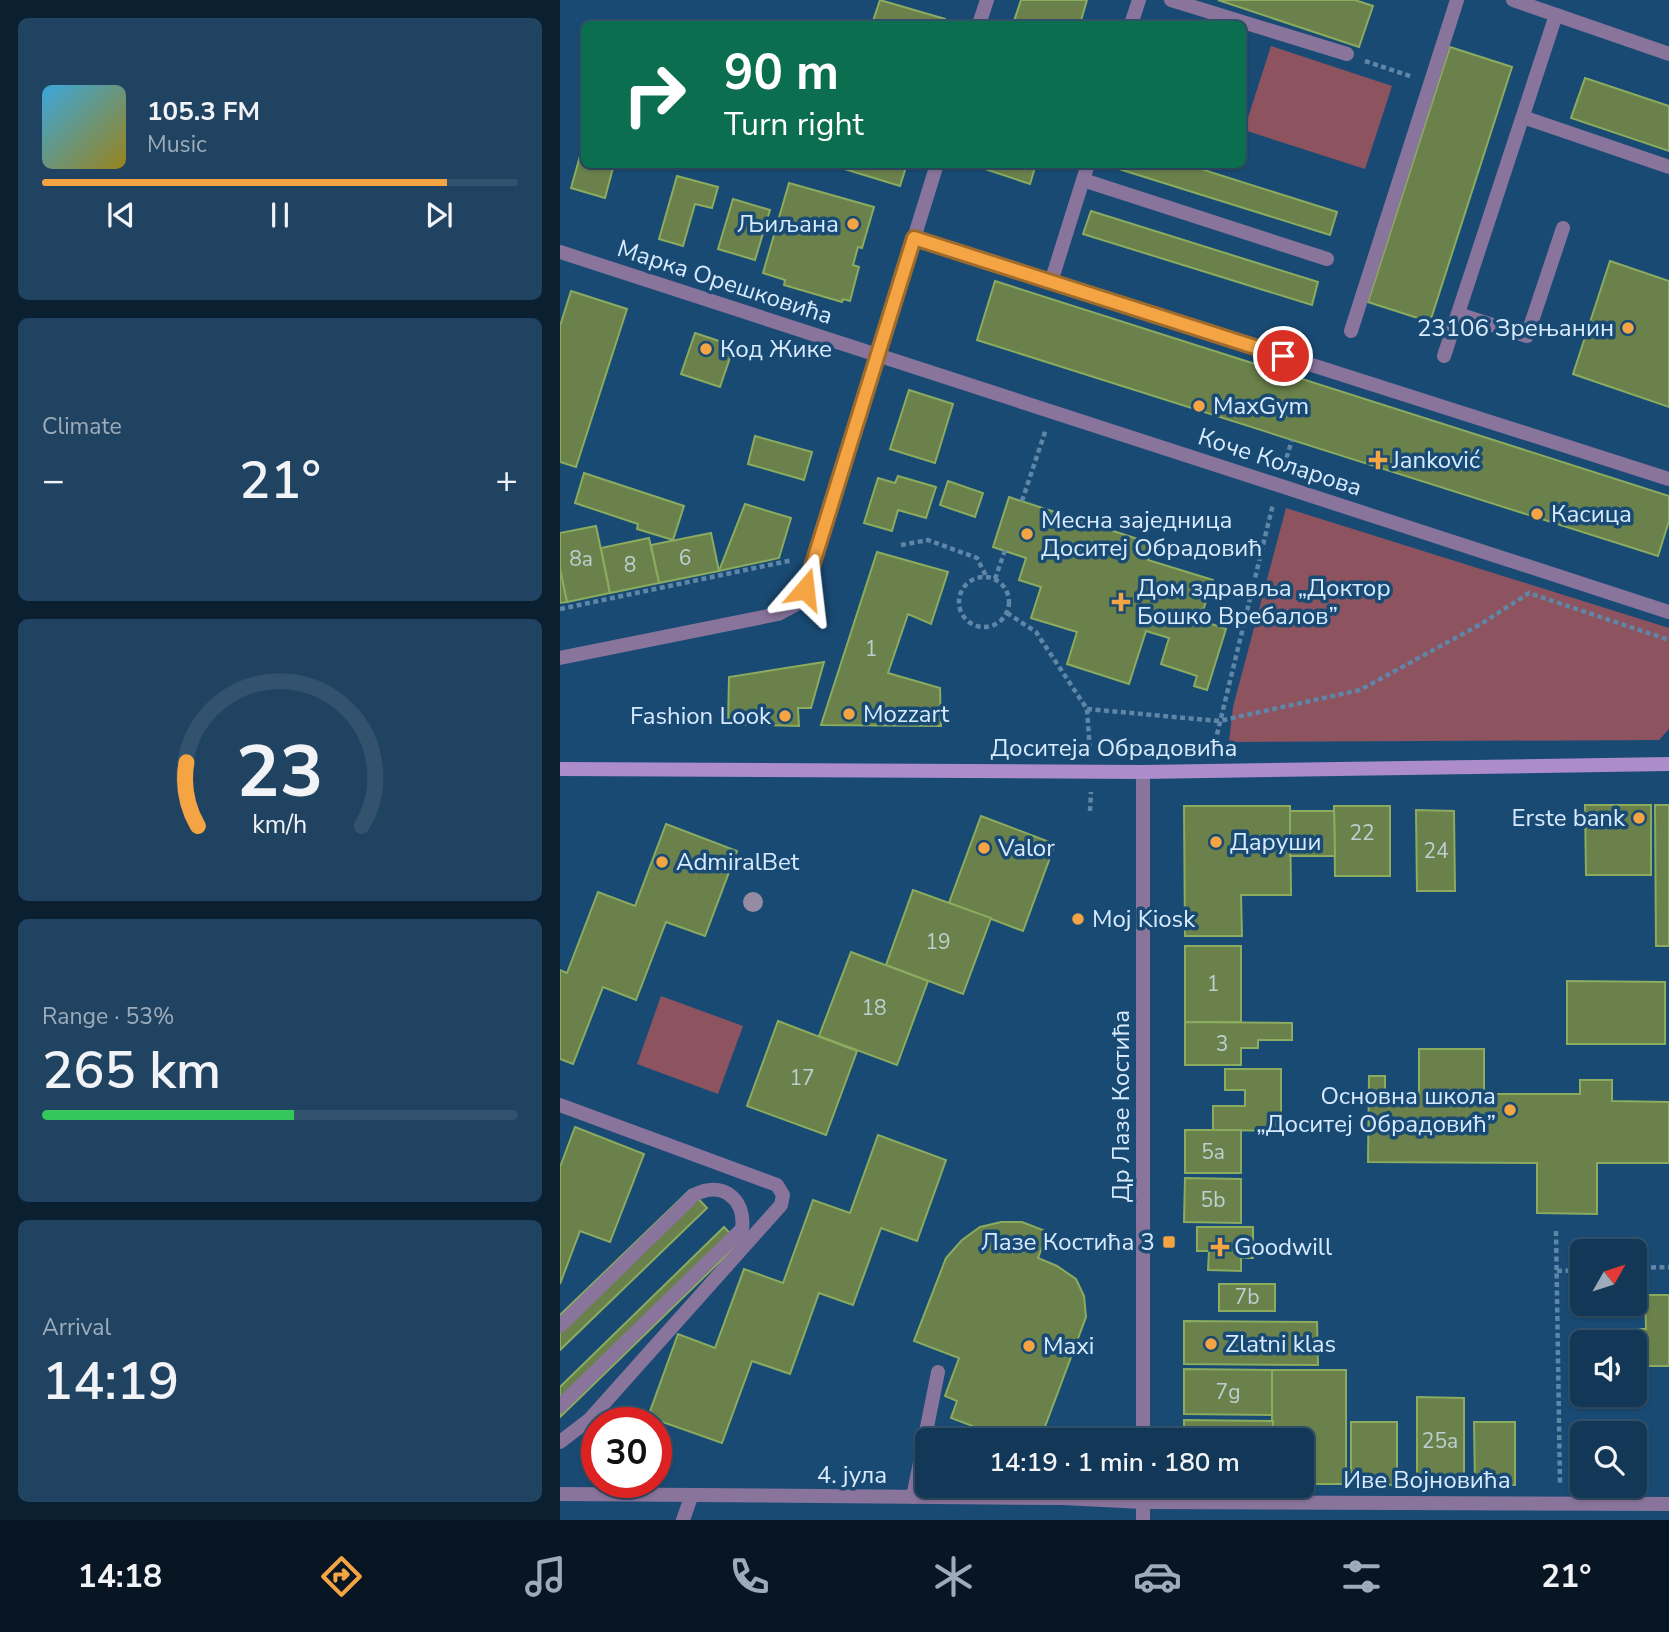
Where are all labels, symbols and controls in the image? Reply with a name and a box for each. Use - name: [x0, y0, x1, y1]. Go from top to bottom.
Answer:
- text: 90 m: [724, 39, 839, 106]
- icon: right: [609, 49, 700, 140]
- text: 105.3 FM: [147, 94, 260, 129]
- text: Turn right: [724, 103, 864, 146]
- text: Music: [147, 129, 207, 160]
- icon: previous: [102, 196, 140, 234]
- icon: pause: [261, 196, 299, 234]
- icon: next: [420, 196, 458, 234]
- place label: Љиљана: [737, 208, 839, 240]
- marker: Љиљана: [845, 216, 861, 232]
- street label: Марка Орешковића: [613, 232, 837, 332]
- place label: 23106 Зрењанин: [1417, 312, 1614, 344]
- marker: 23106 Зрењанин: [1620, 320, 1636, 336]
- pin: [1253, 326, 1313, 386]
- place label: Код Жике: [720, 333, 832, 365]
- icon: arrive: [1264, 337, 1302, 375]
- marker: Код Жике: [698, 341, 714, 357]
- place label: MaxGym: [1213, 390, 1309, 422]
- marker: MaxGym: [1191, 398, 1207, 414]
- text: Climate: [42, 411, 122, 442]
- street label: Коче Коларова: [1194, 420, 1366, 504]
- place label: Janković: [1391, 444, 1480, 476]
- text: 21°: [239, 445, 321, 516]
- marker: Janković: [1370, 452, 1386, 468]
- text: −: [42, 455, 65, 506]
- text: +: [495, 455, 518, 506]
- place label: Касица: [1551, 498, 1632, 530]
- place label: Месна заједница Доситеј Обрадовић: [1041, 504, 1262, 564]
- marker: Касица: [1529, 506, 1545, 522]
- marker: Месна заједница Доситеј Обрадовић: [1019, 526, 1035, 542]
- house number: 6: [679, 544, 691, 572]
- house number: 8a: [569, 545, 593, 573]
- house number: 8: [624, 551, 636, 579]
- position arrow: [768, 552, 842, 626]
- place label: Дом здравља „Доктор Бошко Вребалов”: [1137, 572, 1391, 632]
- marker: Дом здравља „Доктор Бошко Вребалов”: [1111, 592, 1131, 612]
- house number: 1: [865, 635, 877, 663]
- place label: Mozzart: [863, 698, 950, 730]
- place label: Fashion Look: [630, 700, 772, 732]
- marker: Mozzart: [841, 706, 857, 722]
- marker: Fashion Look: [777, 708, 793, 724]
- text: 23: [236, 722, 324, 822]
- street label: Доситеја Обрадовића: [990, 732, 1238, 764]
- place label: Erste bank: [1512, 802, 1626, 834]
- text: km/h: [252, 808, 308, 842]
- marker: Erste bank: [1631, 810, 1647, 826]
- house number: 22: [1349, 819, 1375, 847]
- place label: Даруши: [1230, 826, 1321, 858]
- place label: Valor: [997, 832, 1055, 864]
- marker: Даруши: [1208, 834, 1224, 850]
- house number: 24: [1423, 837, 1449, 865]
- marker: Valor: [976, 840, 992, 856]
- place label: AdmiralBet: [676, 846, 800, 878]
- marker: AdmiralBet: [654, 854, 670, 870]
- place label: Moj Kiosk: [1092, 903, 1196, 935]
- marker: Moj Kiosk: [1070, 911, 1086, 927]
- house number: 19: [925, 928, 951, 956]
- house number: 1: [1207, 970, 1219, 998]
- house number: 18: [861, 994, 887, 1022]
- text: Range · 53%: [42, 1001, 174, 1032]
- street label: Др Лазе Костића: [1105, 1010, 1137, 1202]
- house number: 3: [1216, 1030, 1228, 1058]
- text: 265 km: [42, 1035, 221, 1106]
- house number: 17: [789, 1064, 815, 1092]
- place label: Основна школа „Доситеј Обрадовић”: [1256, 1080, 1496, 1140]
- marker: Основна школа „Доситеј Обрадовић”: [1502, 1102, 1518, 1118]
- house number: 5a: [1201, 1138, 1225, 1166]
- house number: 5b: [1201, 1186, 1225, 1214]
- place label: Лазе Костића 3: [981, 1226, 1155, 1258]
- place label: Goodwill: [1234, 1231, 1332, 1263]
- marker: Лазе Костића 3: [1161, 1234, 1177, 1250]
- marker: Goodwill: [1212, 1239, 1228, 1255]
- north arrow: [1570, 1239, 1647, 1316]
- map controls: [1570, 1239, 1647, 1498]
- house number: 7b: [1235, 1283, 1259, 1311]
- text: Arrival: [42, 1312, 111, 1343]
- place label: Zlatni klas: [1225, 1328, 1336, 1360]
- place label: Maxi: [1043, 1330, 1094, 1362]
- button: sound: [1570, 1330, 1647, 1407]
- marker: Zlatni klas: [1203, 1336, 1219, 1352]
- marker: Maxi: [1021, 1338, 1037, 1354]
- text: 14:19: [42, 1346, 179, 1417]
- house number: 7g: [1216, 1378, 1240, 1406]
- speed limit sign: 30: [581, 1407, 672, 1498]
- button: search: [1570, 1421, 1647, 1498]
- house number: 25a: [1422, 1427, 1458, 1455]
- text: 14:19 · 1 min · 180 m: [989, 1445, 1240, 1480]
- street label: 4. јула: [817, 1459, 887, 1491]
- street label: Иве Војновића: [1343, 1464, 1511, 1496]
- icon: directions: [317, 1552, 366, 1601]
- icon: music: [521, 1552, 570, 1601]
- icon: phone: [725, 1552, 774, 1601]
- icon: climate: [929, 1552, 978, 1601]
- icon: car: [1133, 1552, 1182, 1601]
- icon: filters: [1337, 1552, 1386, 1601]
- text: 14:18: [77, 1555, 162, 1598]
- text: 21°: [1541, 1555, 1591, 1598]

